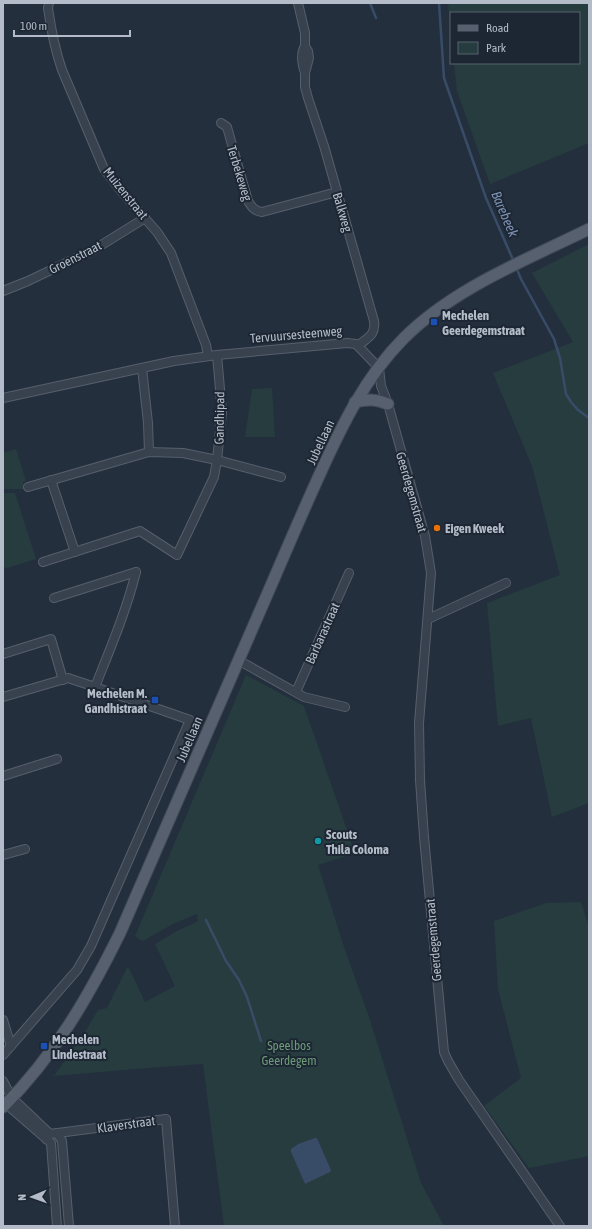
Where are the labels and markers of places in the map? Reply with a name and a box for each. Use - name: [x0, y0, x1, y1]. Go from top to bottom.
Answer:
- place label: Mechelen Geerdegemstraat: [442, 308, 525, 338]
- marker: Mechelen Geerdegemstraat: [429, 317, 439, 327]
- place label: Eigen Kweek: [445, 521, 504, 536]
- marker: Eigen Kweek: [432, 523, 442, 533]
- place label: Mechelen M. Gandhistraat: [85, 686, 148, 716]
- marker: Mechelen M. Gandhistraat: [150, 695, 160, 705]
- place label: Scouts Thila Coloma: [326, 827, 389, 857]
- marker: Scouts Thila Coloma: [313, 836, 323, 846]
- place label: Mechelen Lindestraat: [52, 1032, 106, 1062]
- marker: Mechelen Lindestraat: [39, 1041, 49, 1051]

